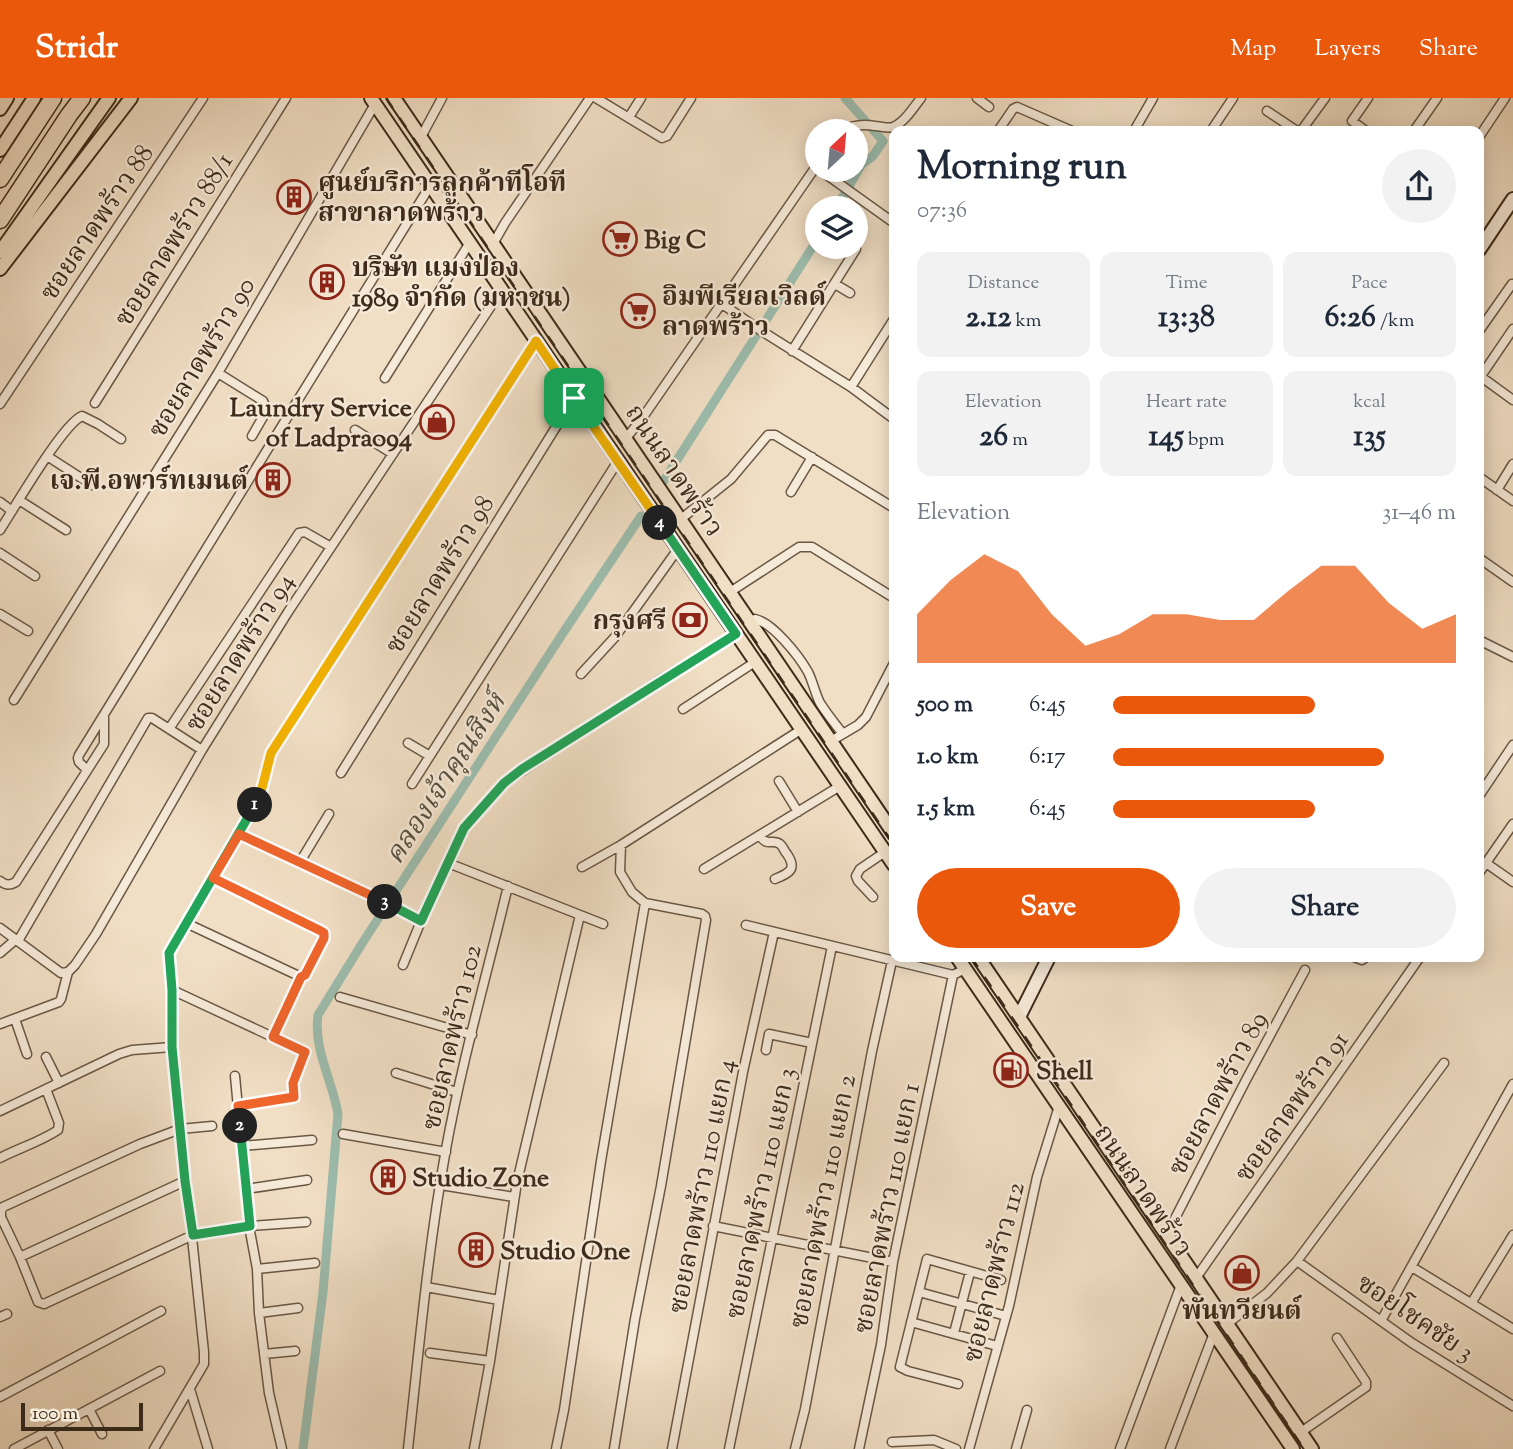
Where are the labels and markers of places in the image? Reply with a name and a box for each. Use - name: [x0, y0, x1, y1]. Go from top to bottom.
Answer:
- place label: ศูนย์บริการลูกค้าทีโอที สาขาลาดพร้าว: [318, 164, 566, 233]
- building icon: ศูนย์บริการลูกค้าทีโอที สาขาลาดพร้าว: [275, 178, 313, 216]
- supermarket icon: Big C: [601, 220, 639, 258]
- place label: Big C: [644, 223, 707, 260]
- place label: บริษัท แมงป่อง 1989 จำกัด (มหาชน): [352, 251, 571, 318]
- building icon: บริษัท แมงป่อง 1989 จำกัด (มหาชน): [308, 263, 346, 301]
- place label: อิมพีเรียลเวิลด์ ลาดพร้าว: [662, 280, 827, 347]
- supermarket icon: อิมพีเรียลเวิลด์ ลาดพร้าว: [619, 292, 657, 330]
- pin: [544, 368, 604, 428]
- place label: Laundry Service of Ladprao94: [230, 391, 412, 458]
- shop icon: Laundry Service of Ladprao94: [418, 403, 456, 441]
- building icon: เจ.พี.อพาร์ทเมนต์: [254, 461, 292, 499]
- place label: เจ.พี.อพาร์ทเมนต์: [50, 464, 249, 501]
- pin: 4: [642, 506, 678, 540]
- bank icon: กรุงศรี: [671, 601, 709, 639]
- place label: กรุงศรี: [593, 604, 666, 641]
- pin: 1: [238, 788, 272, 822]
- pin: 3: [368, 884, 402, 920]
- fuel station icon: Shell: [992, 1051, 1030, 1089]
- place label: Shell: [1036, 1054, 1094, 1091]
- pin: 2: [222, 1108, 258, 1144]
- building icon: Studio Zone: [369, 1158, 407, 1196]
- place label: Studio Zone: [412, 1161, 549, 1198]
- building icon: Studio One: [457, 1231, 495, 1269]
- place label: Studio One: [500, 1234, 630, 1271]
- shop icon: พันทวียนต์: [1223, 1254, 1261, 1292]
- place label: พันทวียนต์: [1182, 1294, 1302, 1331]

